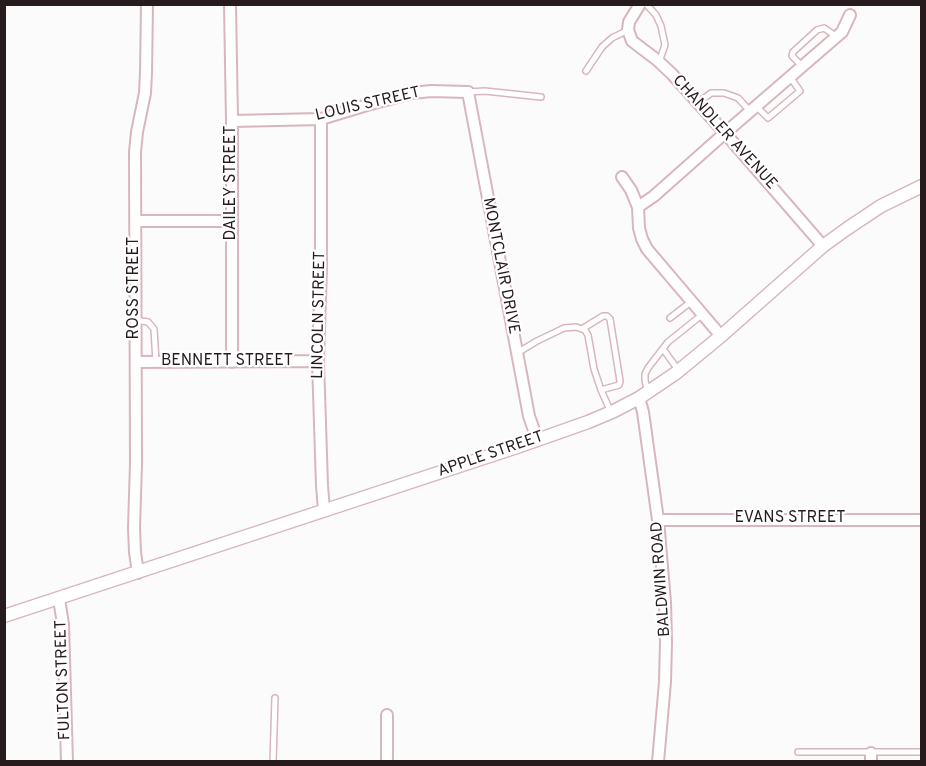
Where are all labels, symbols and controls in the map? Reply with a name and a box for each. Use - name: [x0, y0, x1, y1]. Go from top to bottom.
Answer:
- street label: CHANDLER AVENUE: [668, 72, 780, 194]
- street label: LOUIS STREET: [314, 84, 422, 126]
- street label: DAILEY STREET: [222, 125, 242, 241]
- street label: MONTCLAIR DRIVE: [477, 196, 523, 336]
- street label: ROSS STREET: [125, 237, 145, 339]
- street label: LINCOLN STREET: [309, 251, 331, 379]
- street label: BENNETT STREET: [161, 352, 293, 372]
- street label: APPLE STREET: [436, 428, 546, 482]
- street label: EVANS STREET: [734, 509, 846, 529]
- street label: BALDWIN ROAD: [648, 521, 676, 637]
- street label: FULTON STREET: [52, 619, 76, 741]

